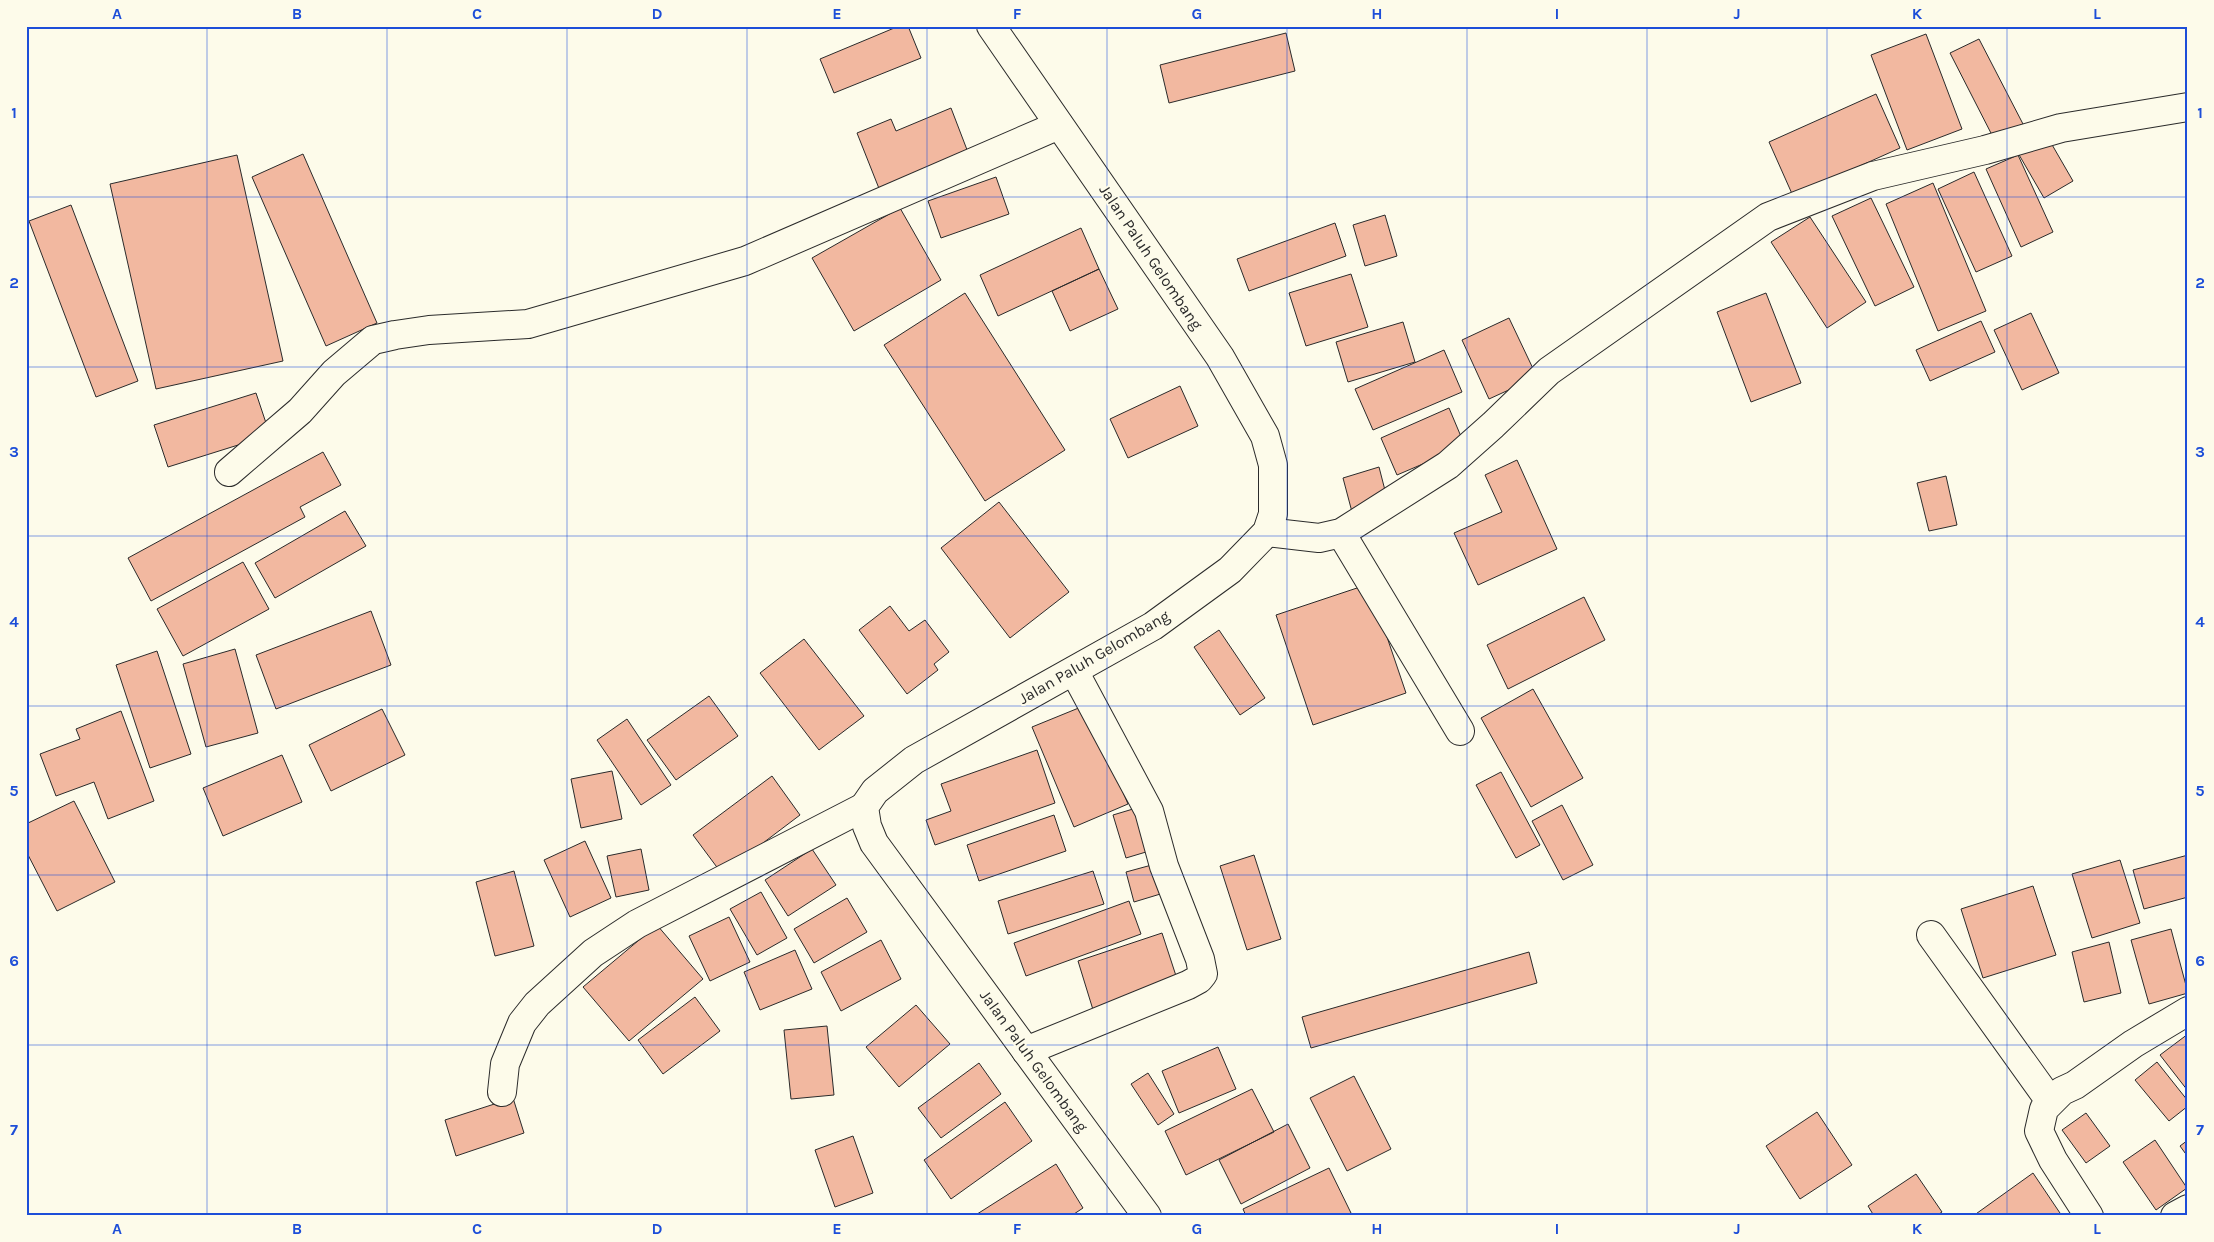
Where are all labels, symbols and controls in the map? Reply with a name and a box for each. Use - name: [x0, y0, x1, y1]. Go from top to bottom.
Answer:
- text: A: [112, 4, 122, 23]
- text: B: [292, 4, 302, 23]
- text: C: [472, 4, 482, 23]
- text: D: [652, 4, 663, 23]
- text: E: [832, 4, 842, 23]
- text: F: [1013, 4, 1022, 23]
- text: G: [1192, 4, 1202, 23]
- text: H: [1371, 4, 1383, 23]
- text: I: [1555, 4, 1559, 23]
- text: J: [1733, 4, 1741, 23]
- text: K: [1912, 4, 1923, 23]
- text: L: [2093, 4, 2101, 23]
- text: 1: [11, 103, 17, 122]
- text: 1: [2197, 103, 2203, 122]
- street label: Jalan Paluh Gelombang: [1095, 181, 1207, 333]
- text: 2: [9, 273, 19, 292]
- text: 2: [2195, 273, 2205, 292]
- text: 3: [9, 442, 19, 461]
- text: 3: [2195, 442, 2205, 461]
- street label: Jalan Paluh Gelombang: [1015, 606, 1173, 708]
- text: 4: [9, 612, 19, 631]
- text: 4: [2195, 612, 2205, 631]
- text: 5: [9, 781, 19, 800]
- text: 5: [2195, 781, 2205, 800]
- text: 6: [9, 951, 19, 970]
- text: 6: [2195, 951, 2205, 970]
- street label: Jalan Paluh Gelombang: [976, 986, 1092, 1136]
- text: 7: [10, 1120, 18, 1139]
- text: 7: [2196, 1120, 2204, 1139]
- text: A: [112, 1219, 122, 1238]
- text: B: [292, 1219, 302, 1238]
- text: C: [472, 1219, 482, 1238]
- text: D: [652, 1219, 663, 1238]
- text: E: [832, 1219, 842, 1238]
- text: F: [1013, 1219, 1022, 1238]
- text: G: [1192, 1219, 1202, 1238]
- text: H: [1371, 1219, 1383, 1238]
- text: I: [1555, 1219, 1559, 1238]
- text: J: [1733, 1219, 1741, 1238]
- text: K: [1912, 1219, 1923, 1238]
- text: L: [2093, 1219, 2101, 1238]

